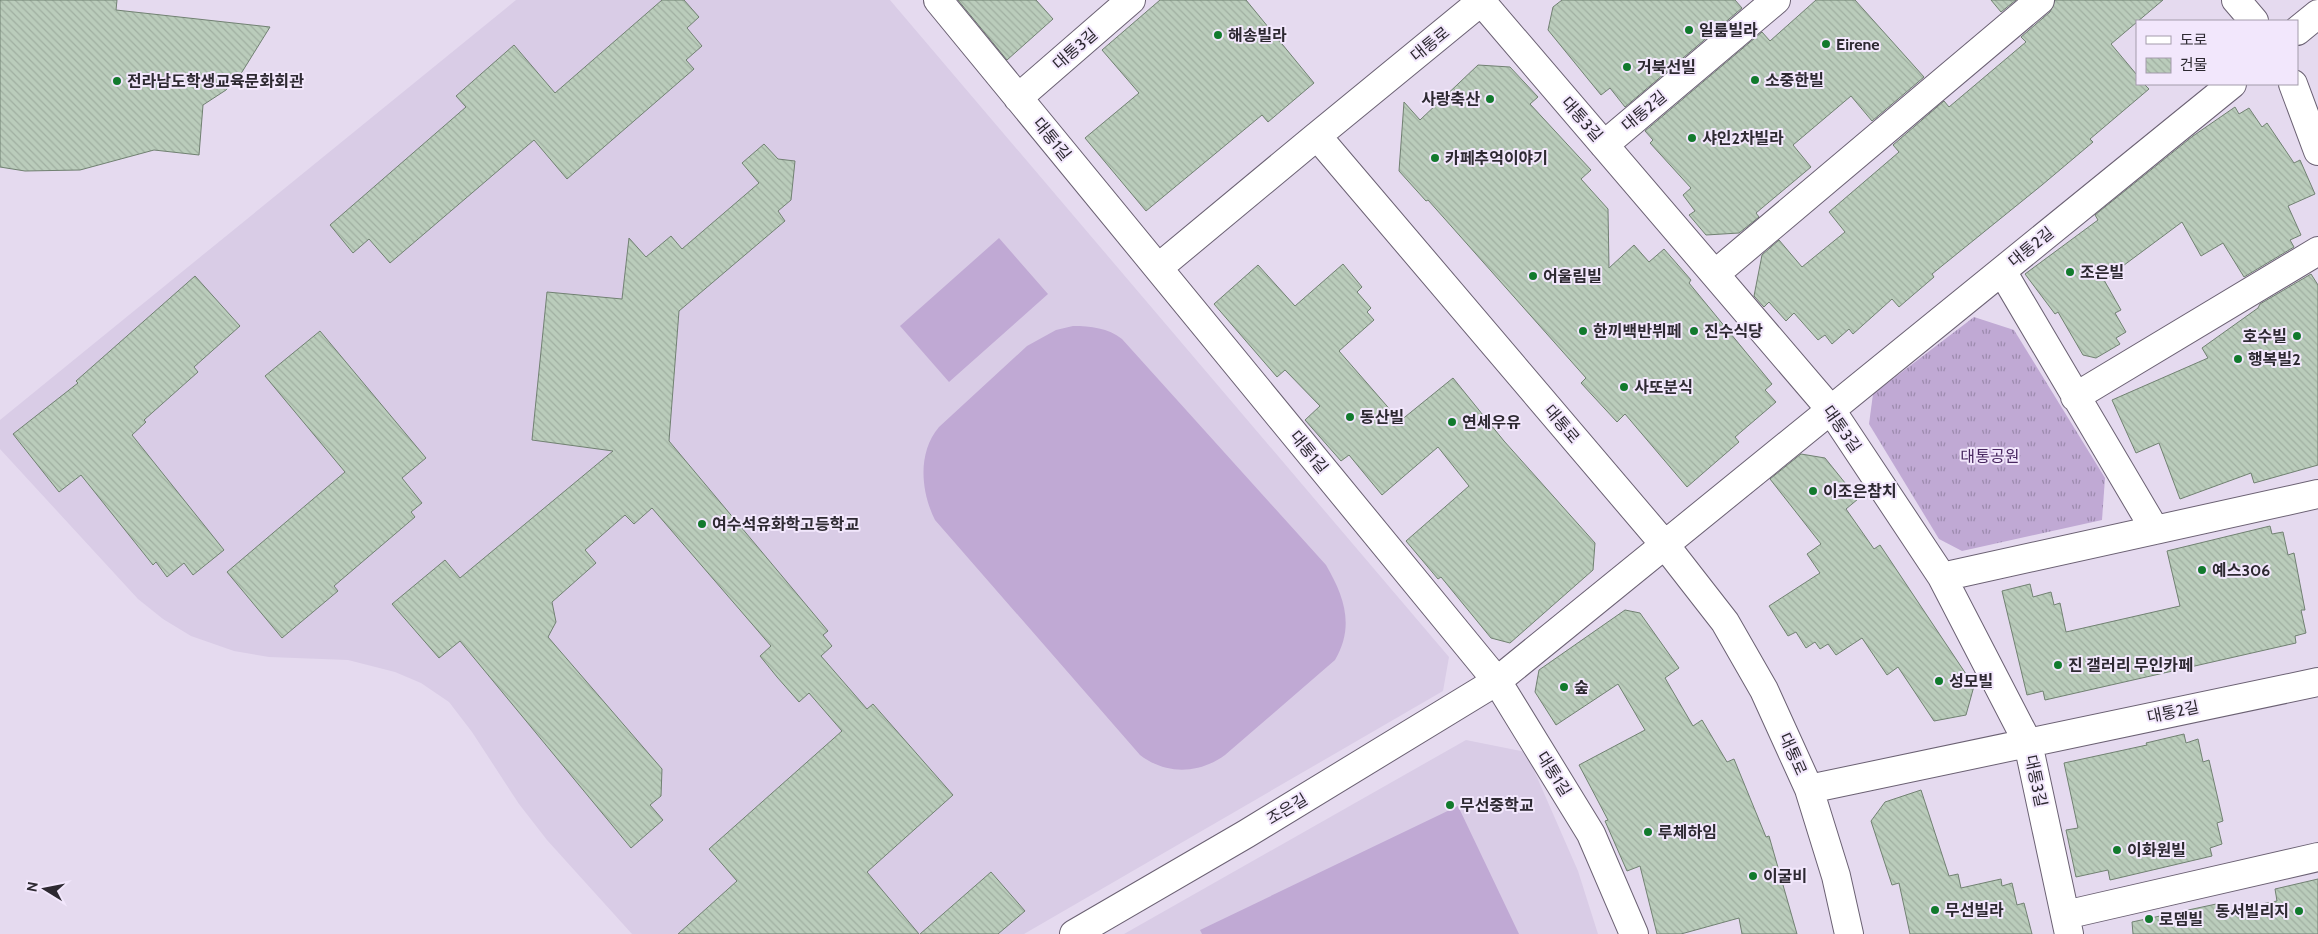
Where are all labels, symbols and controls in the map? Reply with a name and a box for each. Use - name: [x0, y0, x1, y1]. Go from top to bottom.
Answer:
- legend: [2136, 20, 2298, 85]
- place label: 일룸빌라: [1699, 21, 1758, 40]
- street label: 대통로: [1407, 23, 1453, 65]
- marker: 일룸빌라: [1683, 24, 1695, 36]
- street label: 대통3길: [1049, 25, 1101, 73]
- place label: 해송빌라: [1228, 26, 1287, 45]
- marker: 해송빌라: [1212, 29, 1224, 41]
- text: 도로: [2180, 31, 2208, 49]
- place label: Eirene: [1836, 35, 1880, 54]
- marker: Eirene: [1820, 38, 1832, 50]
- text: 건물: [2180, 56, 2208, 74]
- place label: 거북선빌: [1637, 58, 1696, 77]
- marker: 거북선빌: [1621, 61, 1633, 73]
- place label: 소중한빌: [1765, 71, 1824, 90]
- place label: 전라남도학생교육문화회관: [127, 72, 304, 91]
- marker: 소중한빌: [1749, 74, 1761, 86]
- marker: 전라남도학생교육문화회관: [111, 75, 123, 87]
- street label: 대통2길: [1618, 87, 1670, 135]
- place label: 사랑축산: [1421, 90, 1480, 109]
- marker: 사랑축산: [1484, 93, 1496, 105]
- street label: 대통3길: [1558, 93, 1606, 145]
- street label: 대통1길: [1029, 114, 1075, 164]
- place label: 샤인2차빌라: [1702, 129, 1784, 148]
- marker: 샤인2차빌라: [1686, 132, 1698, 144]
- place label: 카페추억이야기: [1445, 149, 1548, 168]
- marker: 카페추억이야기: [1429, 152, 1441, 164]
- street label: 대통2길: [2005, 223, 2057, 271]
- place label: 조은빌: [2080, 263, 2124, 282]
- marker: 조은빌: [2064, 266, 2076, 278]
- place label: 어울림빌: [1543, 267, 1602, 286]
- marker: 어울림빌: [1527, 270, 1539, 282]
- place label: 한끼백반뷔페: [1593, 322, 1681, 341]
- place label: 진수식당: [1704, 322, 1763, 341]
- marker: 한끼백반뷔페: [1577, 325, 1589, 337]
- marker: 진수식당: [1688, 325, 1700, 337]
- place label: 호수빌: [2243, 327, 2287, 346]
- marker: 호수빌: [2291, 330, 2303, 342]
- place label: 행복빌2: [2248, 350, 2301, 369]
- marker: 행복빌2: [2232, 353, 2244, 365]
- place label: 사또분식: [1634, 378, 1693, 397]
- marker: 사또분식: [1618, 381, 1630, 393]
- street label: 대통로: [1541, 401, 1584, 447]
- street label: 대통3길: [1819, 402, 1865, 456]
- place label: 동산빌: [1360, 408, 1404, 427]
- marker: 동산빌: [1344, 411, 1356, 423]
- place label: 연세우유: [1462, 413, 1521, 432]
- marker: 연세우유: [1446, 416, 1458, 428]
- street label: 대통1길: [1286, 427, 1332, 477]
- park label: 대통공원: [1961, 447, 2019, 466]
- place label: 이조은참치: [1823, 482, 1897, 501]
- marker: 이조은참치: [1807, 485, 1819, 497]
- place label: 여수석유화학고등학교: [712, 515, 859, 534]
- marker: 여수석유화학고등학교: [696, 518, 708, 530]
- place label: 예스306: [2212, 561, 2270, 580]
- marker: 예스306: [2196, 564, 2208, 576]
- place label: 진 갤러리 무인카페: [2068, 656, 2193, 675]
- marker: 진 갤러리 무인카페: [2052, 659, 2064, 671]
- place label: 성모빌: [1949, 672, 1993, 691]
- marker: 성모빌: [1933, 675, 1945, 687]
- place label: 숲: [1574, 678, 1589, 697]
- marker: 숲: [1558, 681, 1570, 693]
- street label: 대통2길: [2145, 697, 2201, 727]
- street label: 대통로: [1775, 730, 1811, 778]
- street label: 대통1길: [1533, 748, 1575, 800]
- street label: 대통3길: [2021, 753, 2051, 809]
- street label: 조은길: [1263, 789, 1311, 829]
- place label: 무선중학교: [1460, 796, 1534, 815]
- marker: 무선중학교: [1444, 799, 1456, 811]
- place label: 루체하임: [1658, 823, 1717, 842]
- marker: 루체하임: [1642, 826, 1654, 838]
- place label: 이화원빌: [2127, 841, 2186, 860]
- marker: 이화원빌: [2111, 844, 2123, 856]
- north arrow: [20, 864, 70, 914]
- place label: 이굴비: [1763, 867, 1807, 886]
- marker: 이굴비: [1747, 870, 1759, 882]
- text: N: [22, 880, 42, 893]
- place label: 무선빌라: [1945, 901, 2004, 920]
- place label: 동서빌리지: [2215, 902, 2289, 921]
- marker: 무선빌라: [1929, 904, 1941, 916]
- marker: 동서빌리지: [2293, 905, 2305, 917]
- place label: 로뎀빌: [2159, 910, 2203, 929]
- marker: 로뎀빌: [2143, 913, 2155, 925]

